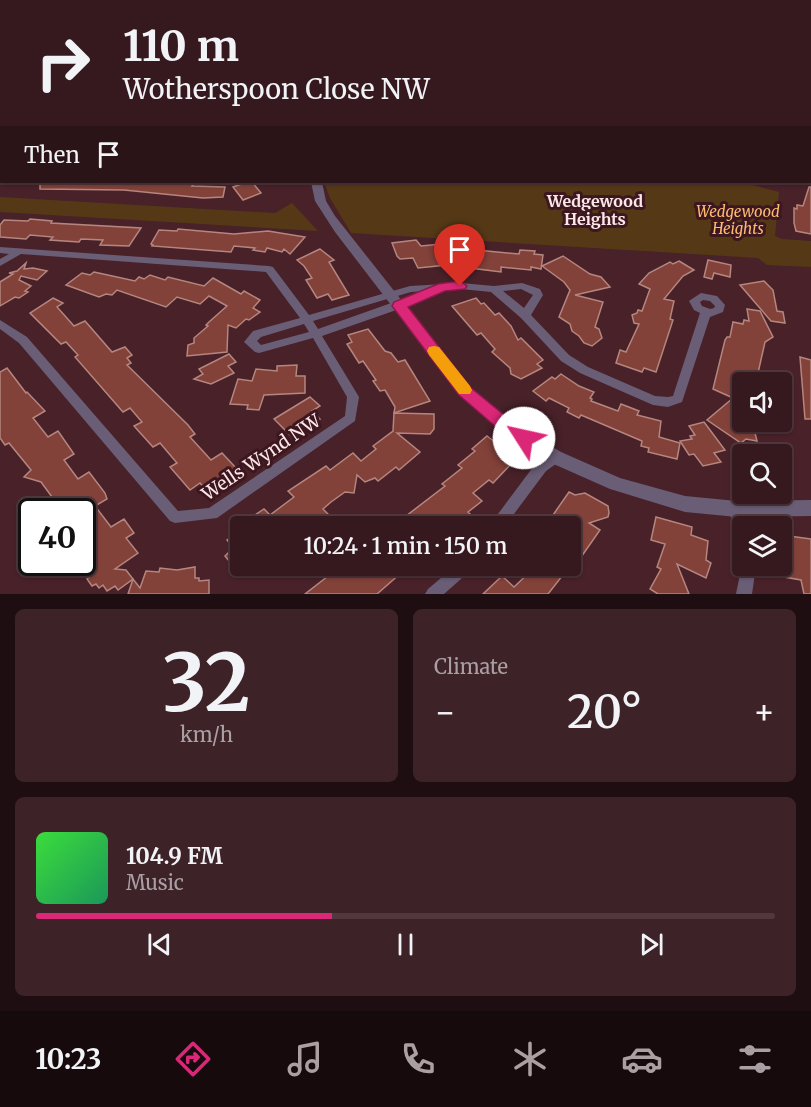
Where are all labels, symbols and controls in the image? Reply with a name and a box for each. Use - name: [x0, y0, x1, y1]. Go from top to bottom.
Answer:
- text: 110 m: [123, 20, 239, 72]
- icon: right: [24, 24, 102, 102]
- text: Wotherspoon Close NW: [123, 72, 430, 106]
- icon: arrive: [92, 138, 125, 171]
- text: Then: [24, 141, 80, 169]
- district label: Wedgewood Heights: [546, 191, 643, 229]
- park label: Wedgewood Heights: [696, 202, 780, 238]
- pin: [434, 224, 485, 286]
- icon: arrive: [443, 233, 476, 266]
- map controls: [732, 372, 792, 576]
- button: sound: [732, 372, 792, 432]
- position arrow: [492, 406, 556, 470]
- street label: Wells Wynd NW: [196, 408, 326, 506]
- button: search: [732, 444, 792, 504]
- speed limit sign: 40: [18, 498, 96, 576]
- button: layers: [732, 516, 792, 576]
- text: 10:24 · 1 min · 150 m: [304, 532, 507, 560]
- text: 32: [162, 634, 251, 732]
- text: Climate: [434, 654, 508, 679]
- text: 20°: [567, 684, 642, 740]
- text: −: [434, 692, 456, 733]
- text: +: [753, 692, 775, 733]
- text: km/h: [180, 722, 233, 747]
- text: 104.9 FM: [126, 842, 223, 870]
- text: Music: [126, 870, 184, 895]
- icon: previous: [143, 928, 176, 961]
- icon: pause: [389, 928, 422, 961]
- icon: next: [635, 928, 668, 961]
- icon: directions: [172, 1038, 214, 1080]
- icon: music: [284, 1038, 326, 1080]
- icon: phone: [397, 1038, 439, 1080]
- icon: climate: [509, 1038, 551, 1080]
- icon: car: [621, 1038, 663, 1080]
- icon: filters: [734, 1038, 776, 1080]
- text: 10:23: [35, 1042, 101, 1076]

